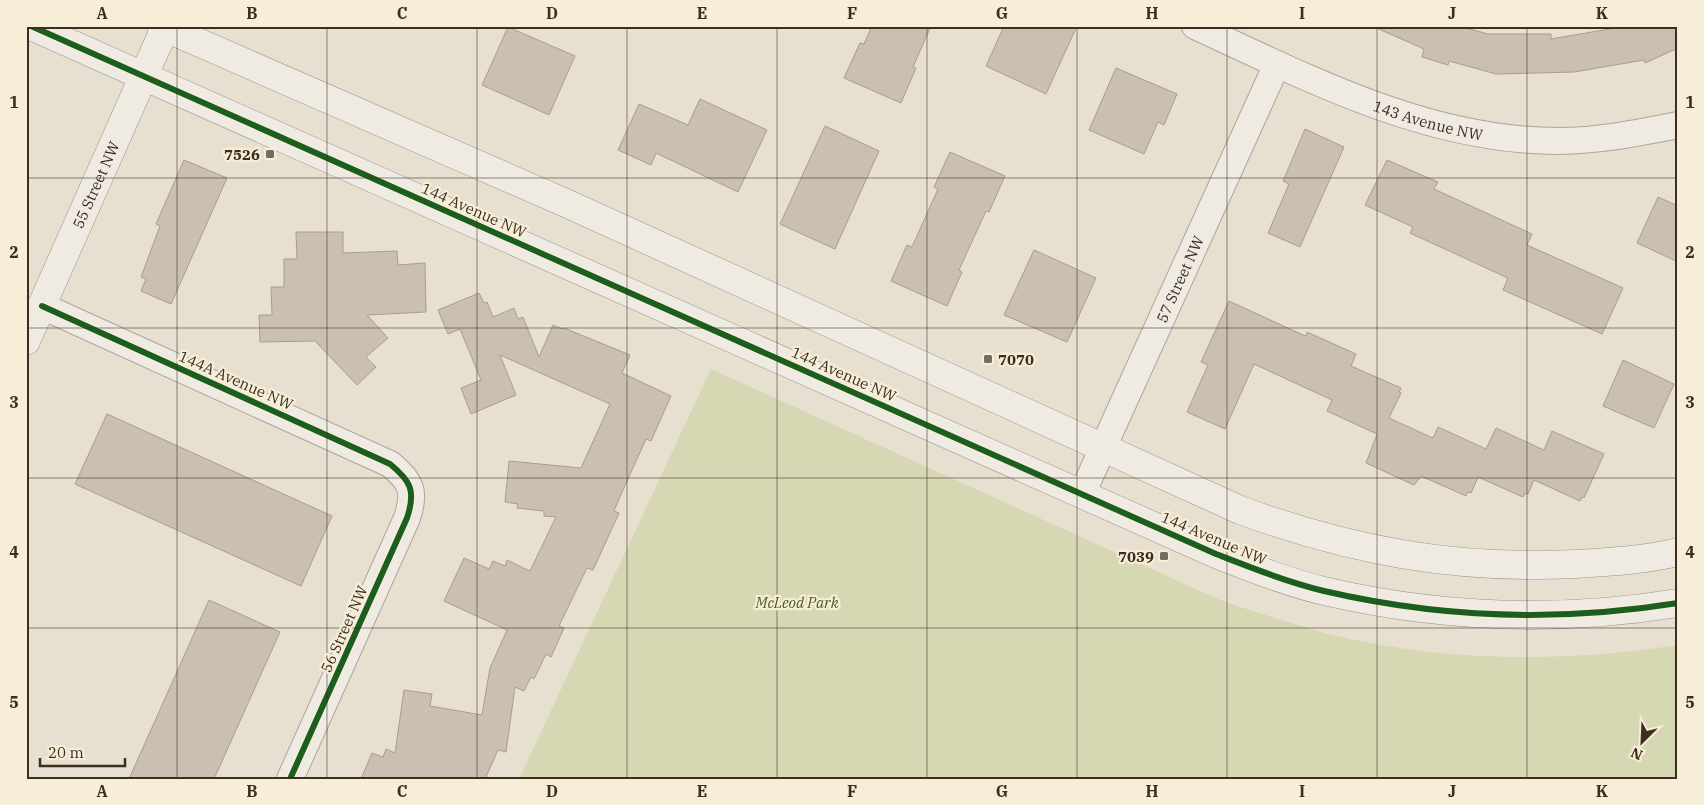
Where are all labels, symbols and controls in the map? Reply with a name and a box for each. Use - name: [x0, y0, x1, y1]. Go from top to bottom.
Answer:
- text: A: [96, 3, 108, 23]
- text: B: [246, 3, 258, 23]
- text: C: [397, 3, 407, 23]
- text: D: [546, 3, 558, 23]
- text: E: [697, 3, 707, 23]
- text: F: [847, 3, 857, 23]
- text: G: [996, 3, 1008, 23]
- text: H: [1146, 3, 1159, 23]
- text: I: [1299, 3, 1305, 23]
- text: J: [1448, 3, 1456, 23]
- text: K: [1596, 3, 1609, 23]
- text: 1: [9, 92, 19, 112]
- text: 1: [1685, 92, 1695, 112]
- street label: 143 Avenue NW: [1371, 96, 1485, 144]
- street label: 55 Street NW: [68, 138, 123, 231]
- place label: 7526: [224, 145, 260, 164]
- marker: 7526: [264, 148, 276, 160]
- street label: 144 Avenue NW: [419, 178, 530, 242]
- street label: 57 Street NW: [1152, 232, 1208, 326]
- text: 2: [9, 242, 19, 262]
- text: 2: [1685, 242, 1695, 262]
- street label: 144 Avenue NW: [789, 342, 900, 406]
- street label: 144A Avenue NW: [176, 346, 297, 414]
- place label: 7070: [998, 350, 1034, 369]
- marker: 7070: [982, 353, 994, 365]
- text: 3: [9, 392, 19, 412]
- text: 3: [1685, 392, 1695, 412]
- street label: 144 Avenue NW: [1158, 507, 1270, 569]
- text: 4: [9, 542, 19, 562]
- text: 4: [1685, 542, 1695, 562]
- place label: 7039: [1118, 547, 1154, 566]
- marker: 7039: [1158, 550, 1170, 562]
- street label: 56 Street NW: [316, 582, 372, 675]
- park label: McLeod Park: [754, 593, 839, 612]
- text: 5: [9, 692, 19, 712]
- text: 5: [1685, 692, 1695, 712]
- north arrow: [1616, 718, 1666, 768]
- scale bar: [40, 735, 125, 767]
- text: 20 m: [48, 743, 84, 762]
- text: N: [1628, 743, 1645, 764]
- text: A: [96, 781, 108, 801]
- text: B: [246, 781, 258, 801]
- text: C: [397, 781, 407, 801]
- text: D: [546, 781, 558, 801]
- text: E: [697, 781, 707, 801]
- text: F: [847, 781, 857, 801]
- text: G: [996, 781, 1008, 801]
- text: H: [1146, 781, 1159, 801]
- text: I: [1299, 781, 1305, 801]
- text: J: [1448, 781, 1456, 801]
- text: K: [1596, 781, 1609, 801]

